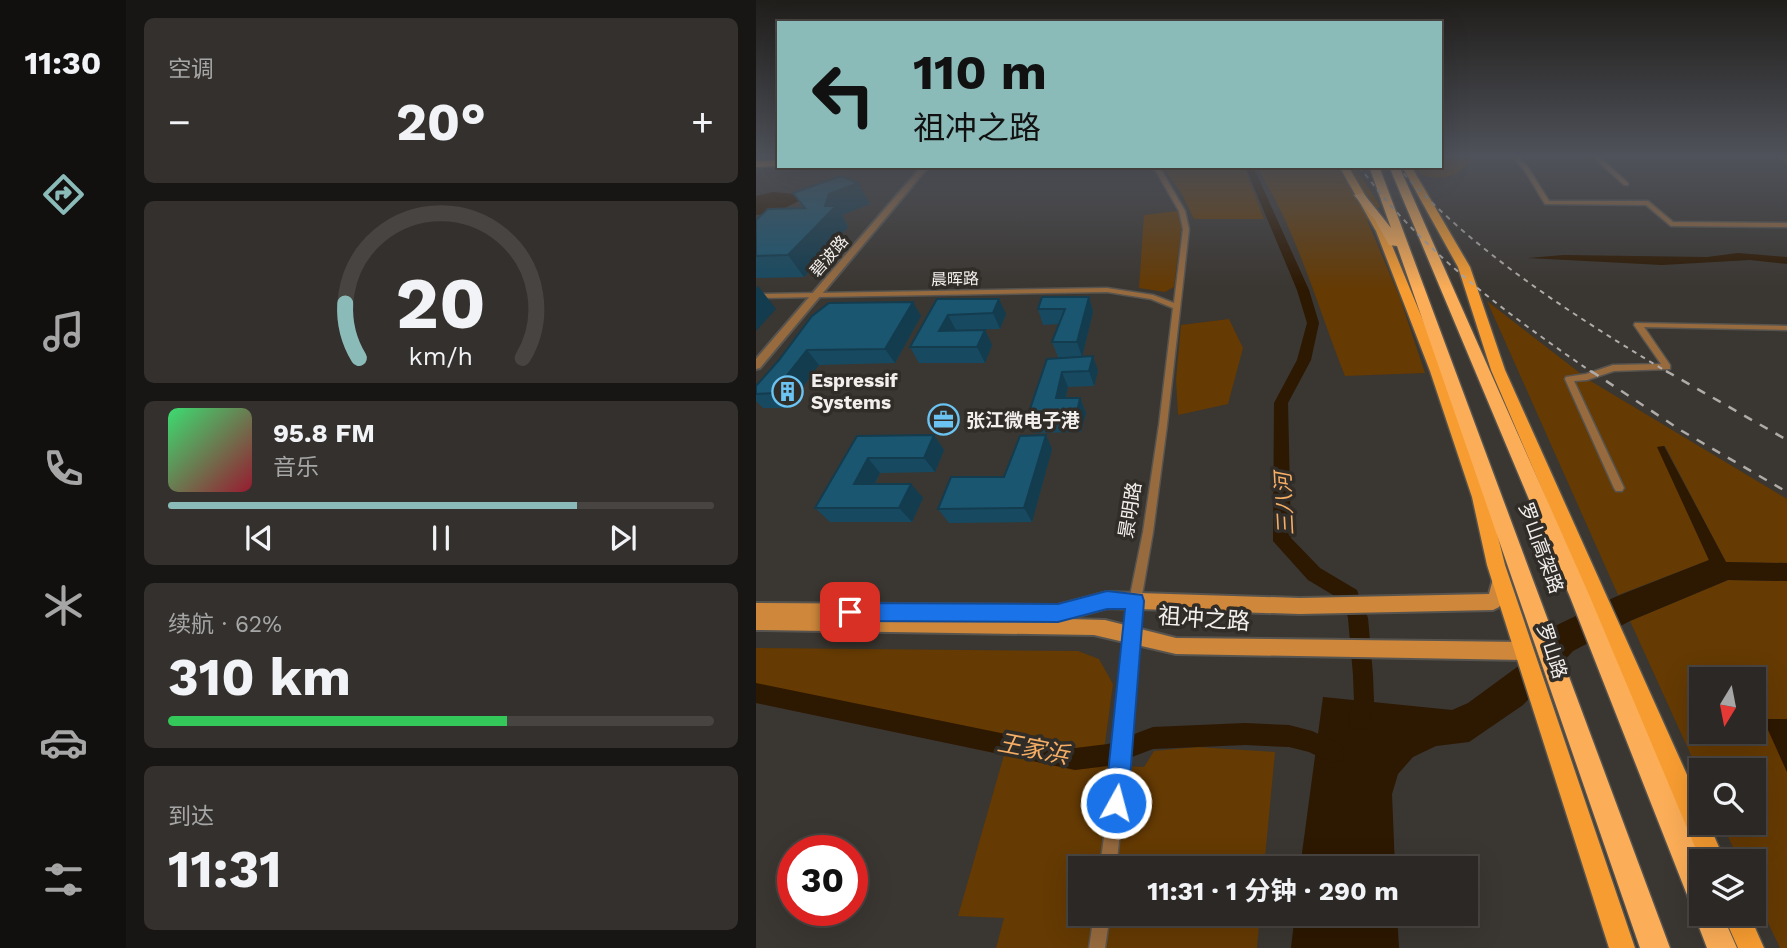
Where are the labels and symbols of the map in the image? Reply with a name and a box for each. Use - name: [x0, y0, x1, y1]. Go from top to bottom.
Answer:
- street label: 碧波路: [806, 232, 852, 280]
- street label: 晨晖路: [931, 269, 979, 289]
- place label: Espressif Systems: [811, 369, 898, 414]
- building icon: Espressif Systems: [771, 374, 805, 408]
- office icon: 张江微电子港: [926, 403, 960, 437]
- place label: 张江微电子港: [966, 409, 1080, 432]
- water label: 三八河: [1270, 468, 1298, 536]
- street label: 景明路: [1114, 480, 1146, 540]
- street label: 罗山高架路: [1514, 499, 1568, 597]
- pin: [820, 582, 880, 642]
- street label: 祖冲之路: [1157, 602, 1251, 636]
- street label: 罗山路: [1532, 620, 1572, 682]
- north arrow: [1689, 667, 1766, 744]
- water label: 王家浜: [995, 728, 1073, 770]
- position arrow: [1079, 766, 1153, 840]
- speed limit sign: 30: [777, 835, 868, 926]

